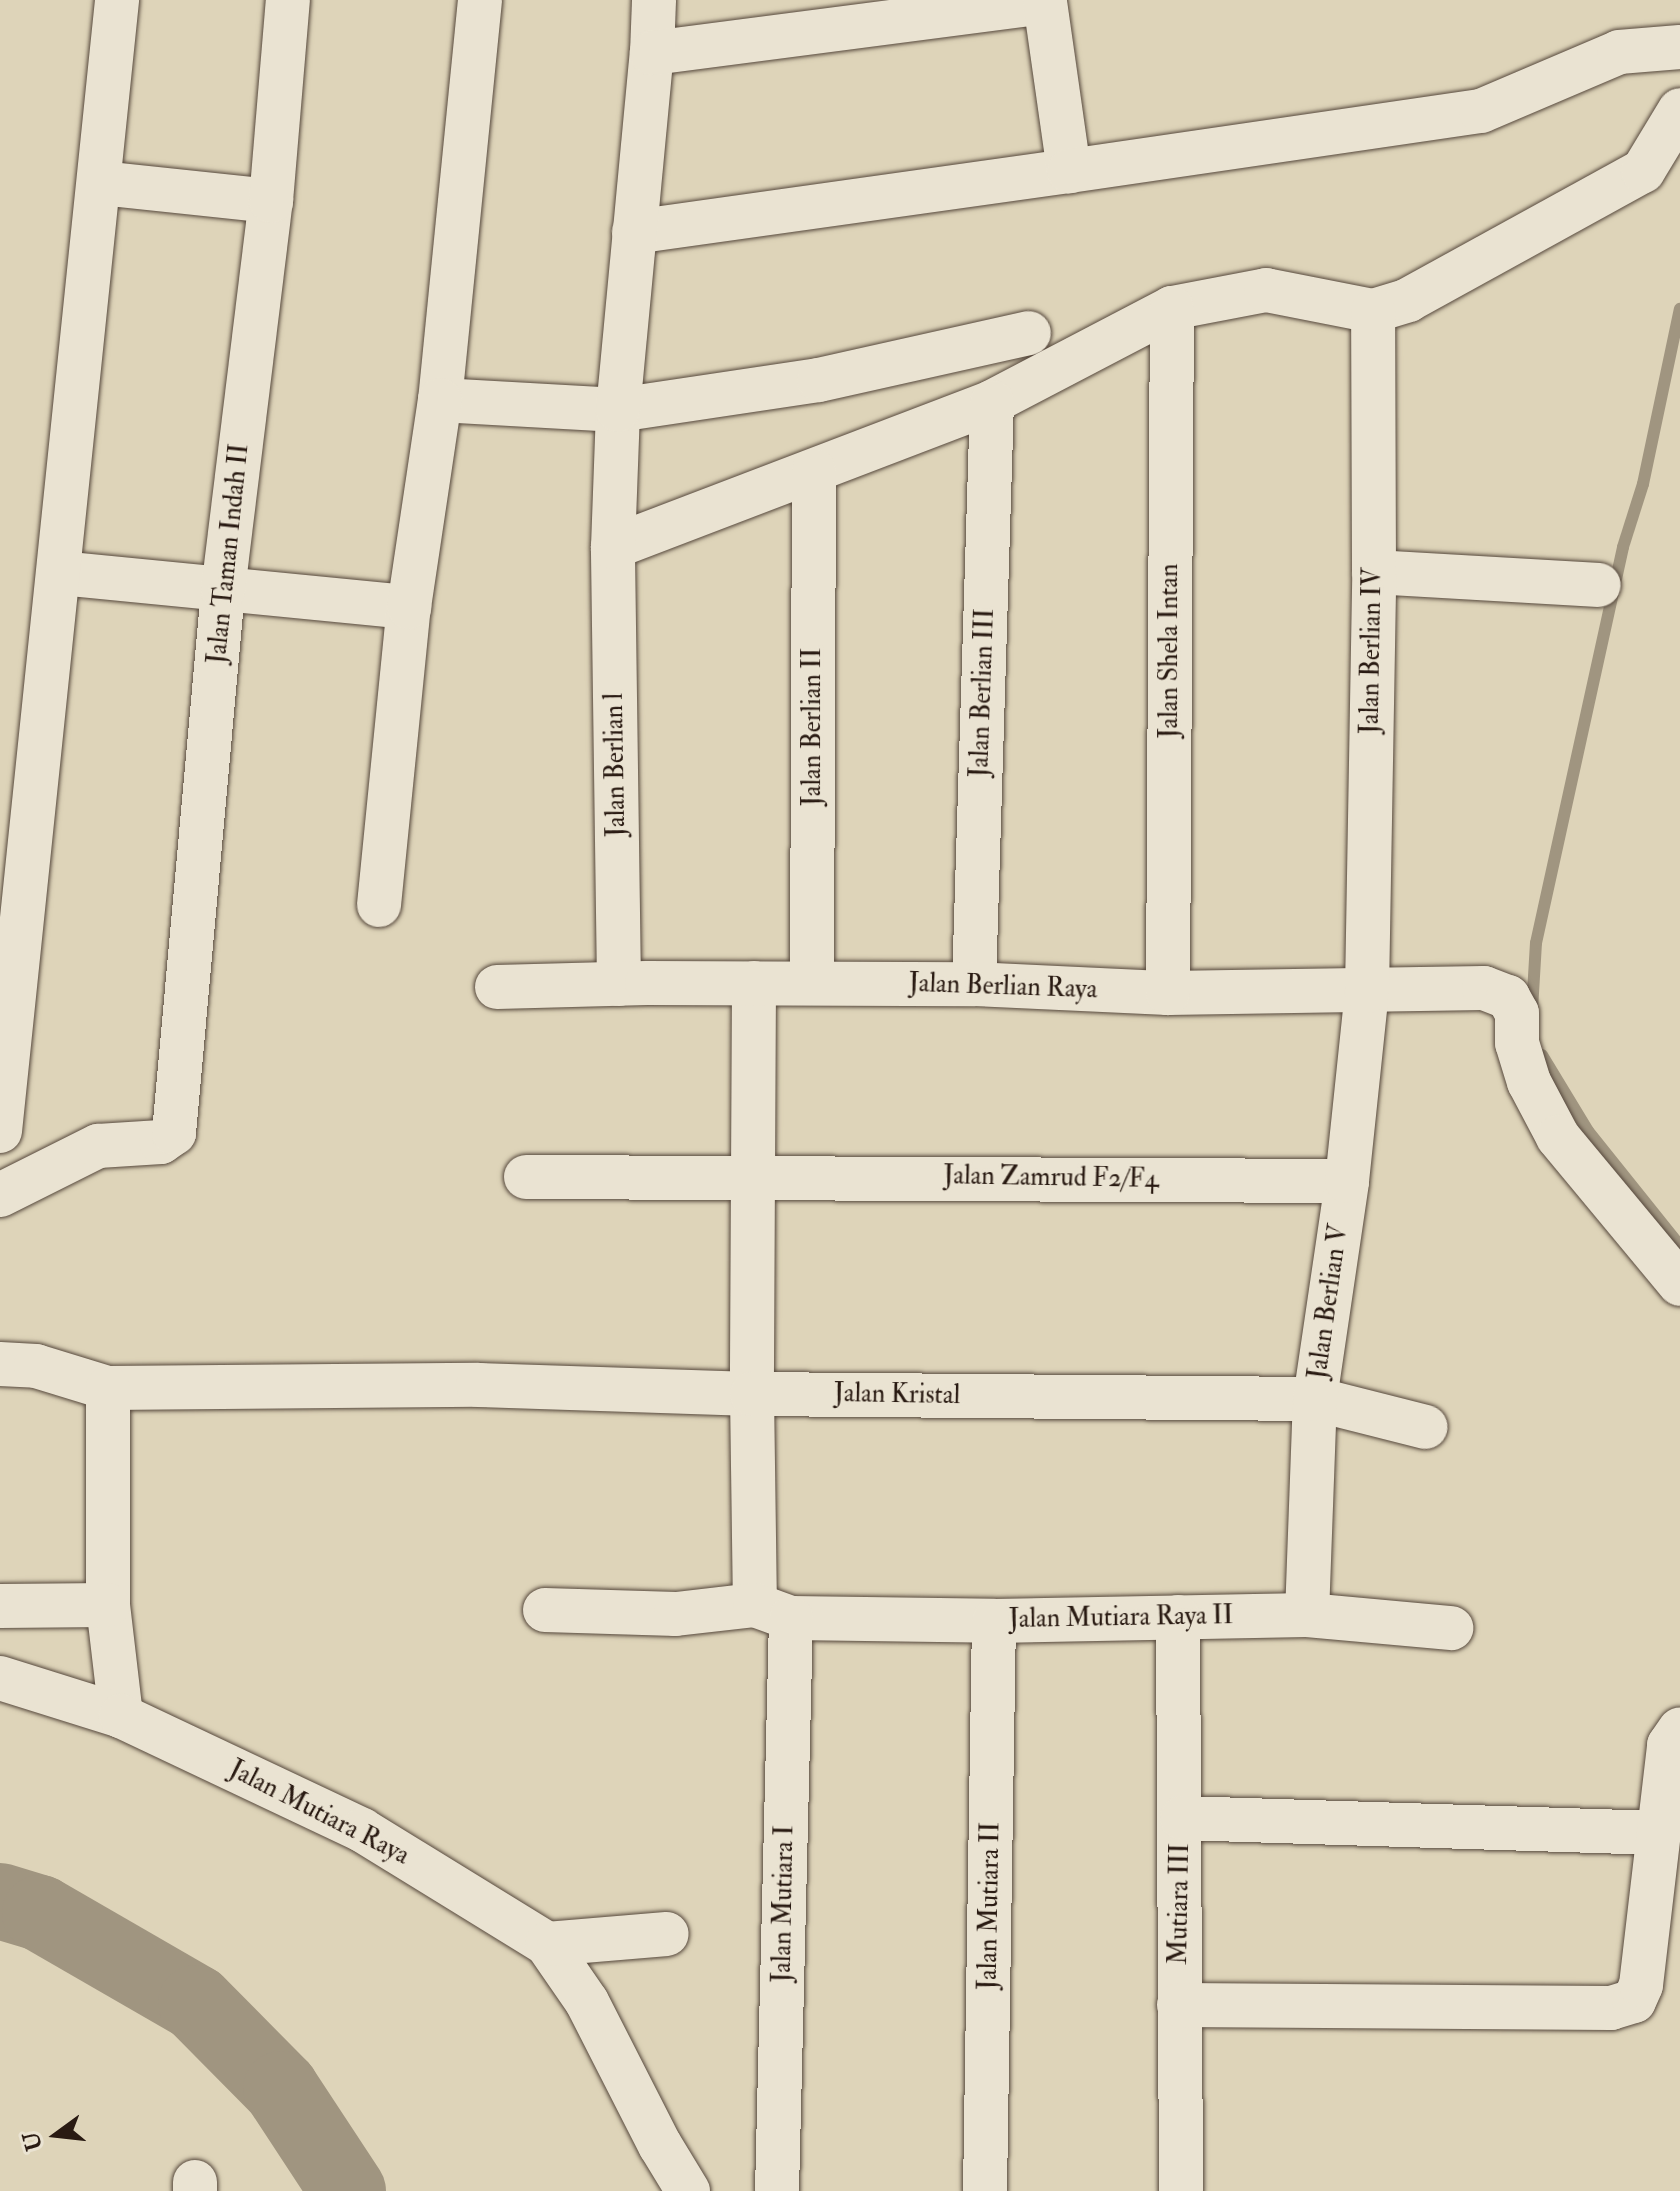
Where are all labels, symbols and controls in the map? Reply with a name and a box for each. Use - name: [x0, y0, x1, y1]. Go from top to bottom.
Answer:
- street label: Jalan Taman Indah II: [202, 442, 256, 666]
- street label: Jalan Shela Intan: [1154, 564, 1186, 738]
- street label: Jalan Berlian IV: [1355, 568, 1389, 734]
- street label: Jalan Berlian III: [964, 608, 1002, 778]
- street label: Jalan Berlian II: [797, 648, 829, 806]
- street label: Jalan Berlian l: [599, 693, 633, 837]
- street label: Jalan Berlian Raya: [908, 968, 1098, 1006]
- street label: Jalan Zamrud F2/F4: [943, 1161, 1159, 1195]
- street label: Jalan Berlian V: [1303, 1223, 1355, 1381]
- street label: Jalan Kristal: [834, 1378, 960, 1412]
- street label: Jalan Mutiara Raya II: [1009, 1600, 1233, 1636]
- street label: Jalan Mutiara Raya: [224, 1754, 414, 1872]
- street label: Jalan Mutiara II: [973, 1822, 1007, 1990]
- street label: Jalan Mutiara I: [767, 1825, 801, 1983]
- street label: Mutiara III: [1163, 1843, 1197, 1965]
- north arrow: [16, 2095, 96, 2175]
- text: U: [17, 2129, 49, 2154]

